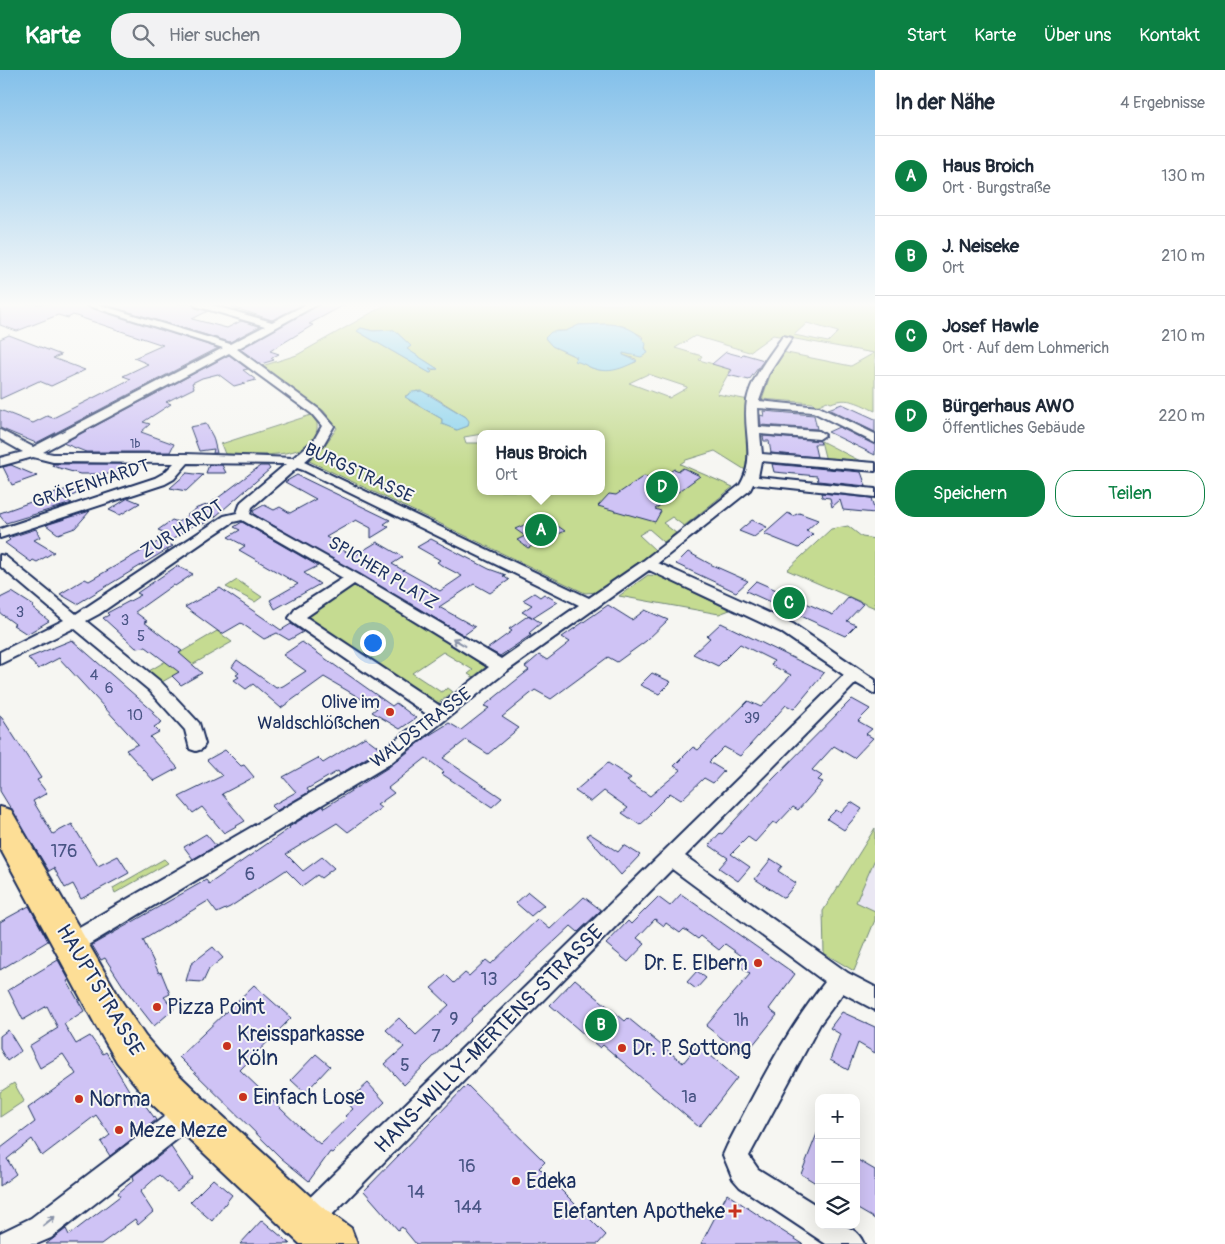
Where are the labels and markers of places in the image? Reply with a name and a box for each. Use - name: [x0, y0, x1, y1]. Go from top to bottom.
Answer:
- pin: D: [646, 468, 678, 506]
- pin: A: [525, 511, 557, 549]
- pin: C: [773, 584, 805, 622]
- place label: Olive im Waldschlößchen: [257, 691, 380, 735]
- marker: Olive im Waldschlößchen: [384, 706, 396, 718]
- place label: Dr. E. Elbern: [643, 950, 748, 977]
- marker: Dr. E. Elbern: [752, 957, 764, 969]
- place label: Pizza Point: [167, 994, 266, 1021]
- marker: Pizza Point: [151, 1001, 163, 1013]
- pin: B: [585, 1006, 617, 1044]
- place label: Kreissparkasse Köln: [237, 1021, 365, 1072]
- place label: Dr. P. Sottong: [632, 1035, 751, 1062]
- marker: Kreissparkasse Köln: [221, 1040, 233, 1052]
- marker: Dr. P. Sottong: [616, 1042, 628, 1054]
- place label: Einfach Lose: [253, 1084, 365, 1111]
- place label: Norma: [89, 1086, 150, 1113]
- marker: Einfach Lose: [237, 1091, 249, 1103]
- marker: Norma: [73, 1093, 85, 1105]
- place label: Meze Meze: [129, 1117, 228, 1144]
- marker: Meze Meze: [113, 1124, 125, 1136]
- place label: Edeka: [526, 1168, 576, 1195]
- marker: Edeka: [510, 1175, 522, 1187]
- place label: Elefanten Apotheke: [553, 1198, 726, 1225]
- marker: Elefanten Apotheke: [729, 1205, 741, 1217]

